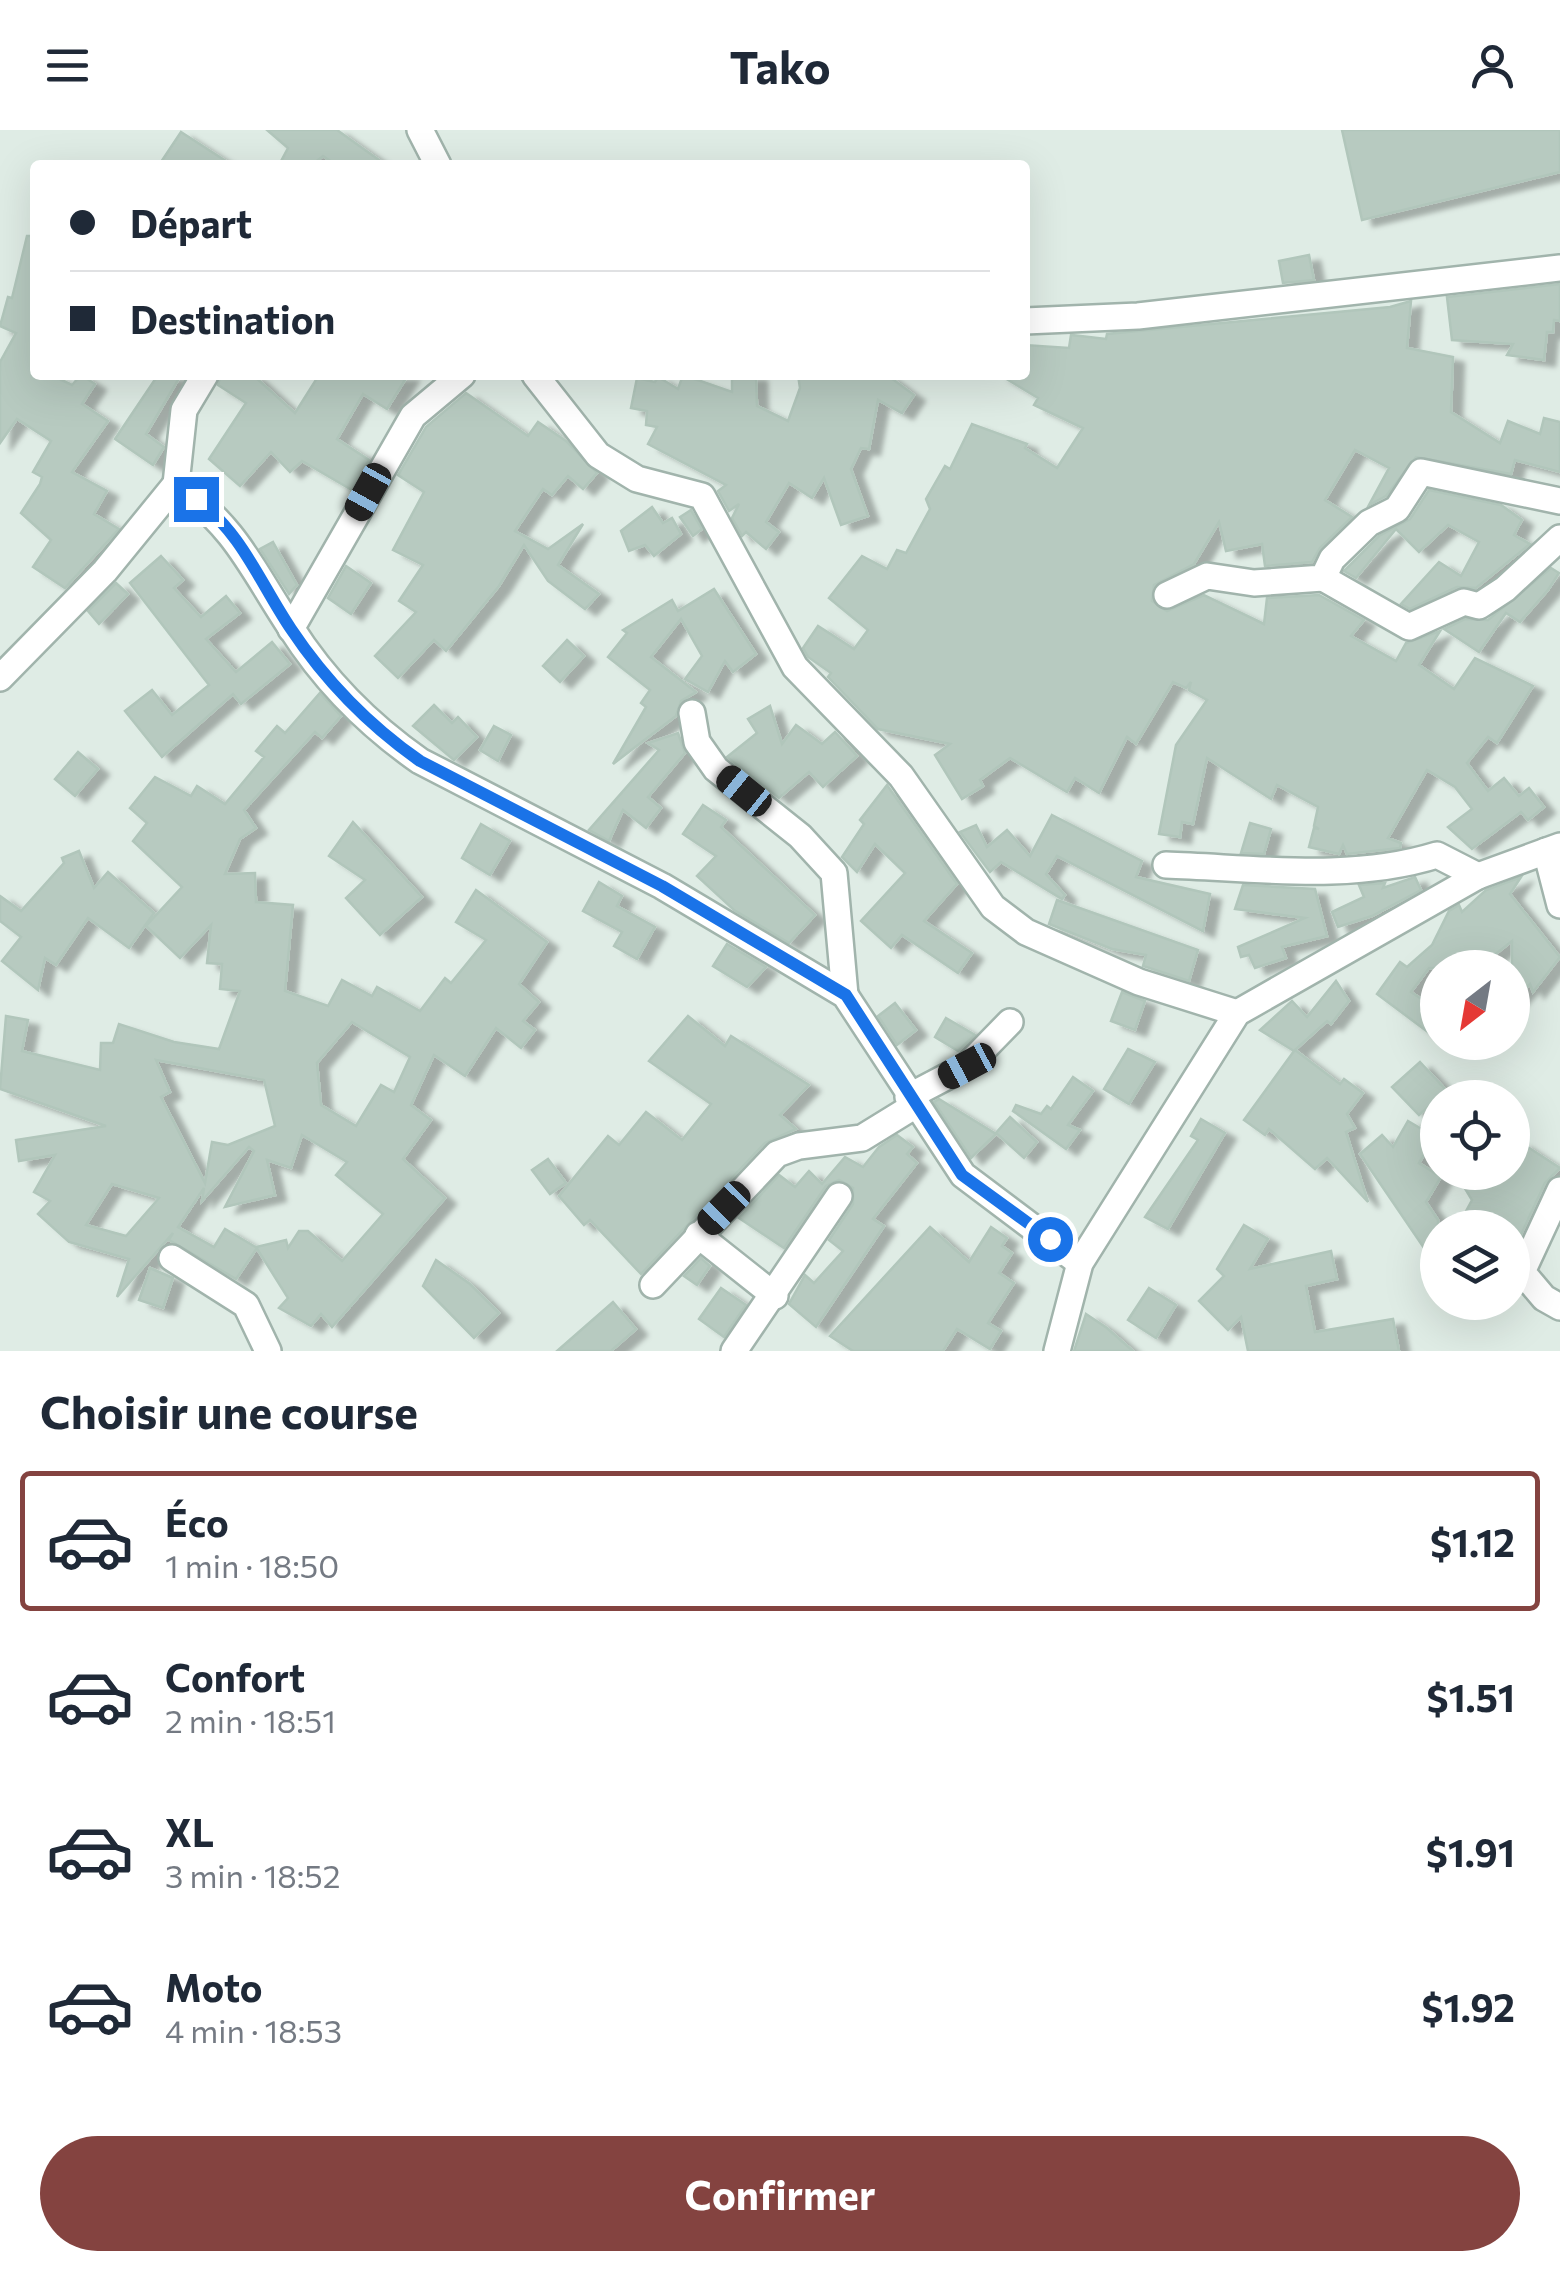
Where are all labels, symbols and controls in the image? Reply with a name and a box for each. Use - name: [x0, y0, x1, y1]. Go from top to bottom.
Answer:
- icon: menu: [40, 38, 95, 93]
- text: Tako: [729, 38, 831, 93]
- icon: person: [1465, 38, 1520, 93]
- text: Départ: [130, 199, 252, 246]
- text: Destination: [130, 295, 335, 342]
- car: [340, 458, 396, 526]
- route end: [174, 477, 219, 522]
- car: [711, 760, 777, 822]
- north arrow: [1420, 950, 1530, 1060]
- map controls: [1420, 950, 1530, 1320]
- car: [933, 1039, 1001, 1093]
- button: locate: [1420, 1080, 1530, 1190]
- car: [692, 1176, 756, 1240]
- button: layers: [1420, 1210, 1530, 1320]
- route start: [1028, 1217, 1073, 1262]
- text: Choisir une course: [40, 1383, 418, 1438]
- icon: car: [45, 1496, 135, 1586]
- text: Éco: [165, 1498, 229, 1545]
- text: $1.12: [1430, 1518, 1515, 1565]
- text: 1 min · 18:50: [165, 1545, 339, 1585]
- icon: car: [45, 1651, 135, 1741]
- text: Confort: [165, 1653, 305, 1700]
- text: $1.51: [1427, 1673, 1515, 1720]
- text: 2 min · 18:51: [165, 1700, 336, 1740]
- icon: car: [45, 1806, 135, 1896]
- text: XL: [165, 1808, 214, 1855]
- text: $1.91: [1426, 1828, 1515, 1875]
- text: 3 min · 18:52: [165, 1855, 340, 1895]
- icon: car: [45, 1961, 135, 2051]
- text: Moto: [165, 1963, 263, 2010]
- text: $1.92: [1422, 1983, 1515, 2030]
- text: 4 min · 18:53: [165, 2010, 342, 2050]
- button: Confirmer: [40, 2136, 1520, 2251]

